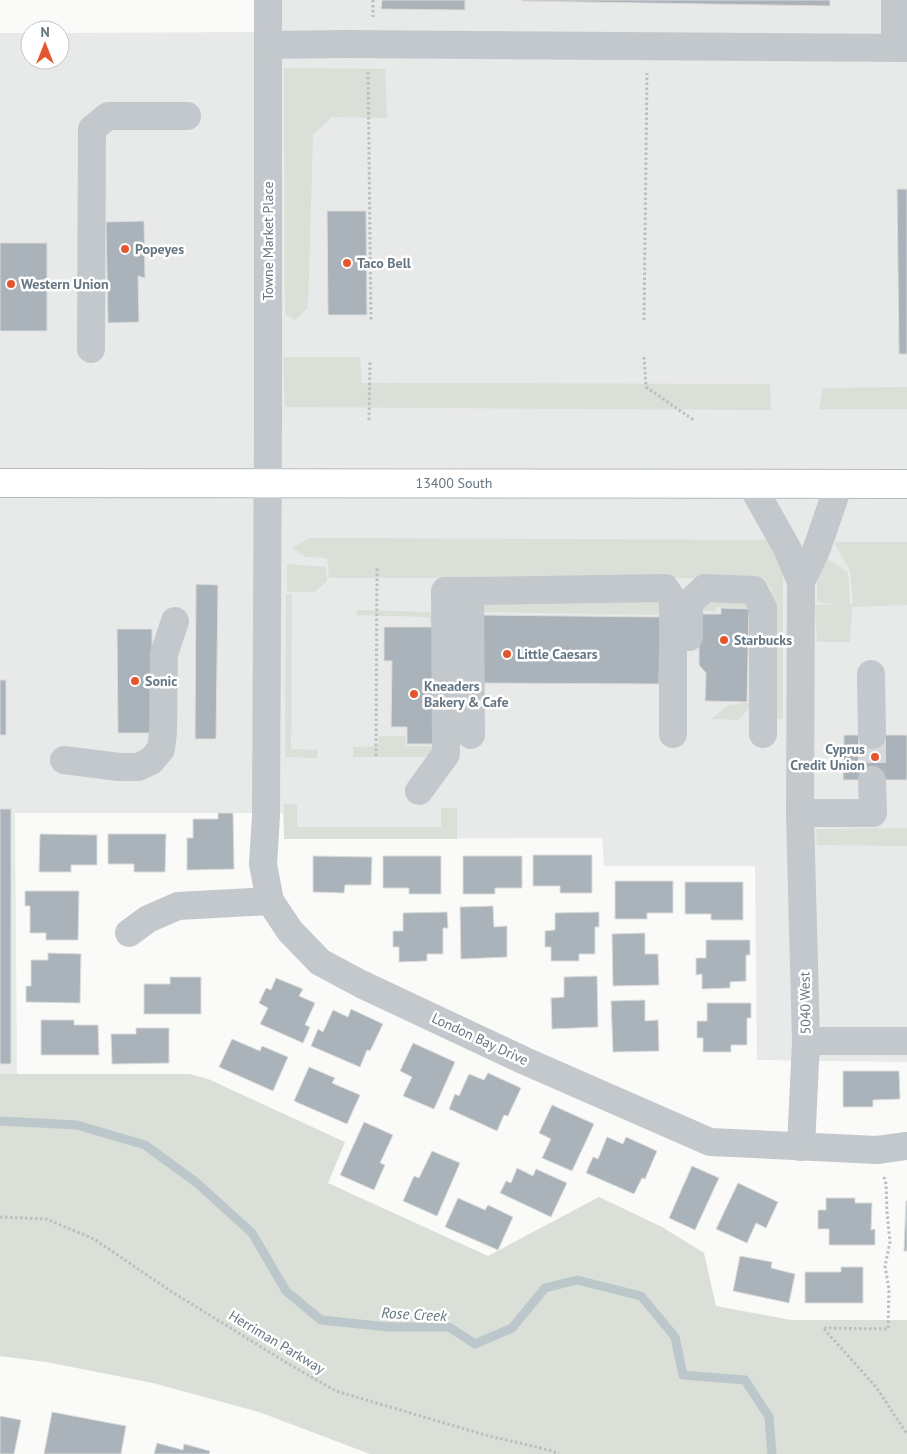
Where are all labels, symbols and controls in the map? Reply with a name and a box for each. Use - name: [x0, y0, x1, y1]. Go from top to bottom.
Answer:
- north arrow: [20, 20, 70, 70]
- text: N: [40, 23, 50, 41]
- street label: Towne Market Place: [259, 182, 277, 301]
- place label: Popeyes: [135, 240, 184, 258]
- marker: Popeyes: [119, 243, 131, 255]
- place label: Taco Bell: [357, 254, 412, 272]
- marker: Taco Bell: [341, 257, 353, 269]
- place label: Western Union: [21, 275, 109, 293]
- marker: Western Union: [5, 278, 17, 290]
- street label: 13400 South: [416, 474, 492, 492]
- place label: Starbucks: [734, 631, 792, 649]
- marker: Starbucks: [718, 634, 730, 646]
- place label: Little Caesars: [517, 645, 598, 663]
- marker: Little Caesars: [501, 648, 513, 660]
- place label: Sonic: [145, 672, 177, 690]
- marker: Sonic: [129, 675, 141, 687]
- place label: Kneaders Bakery & Cafe: [424, 677, 509, 711]
- marker: Kneaders Bakery & Cafe: [408, 688, 420, 700]
- place label: Cyprus Credit Union: [790, 740, 865, 774]
- marker: Cyprus Credit Union: [869, 751, 881, 763]
- street label: 5040 West: [795, 971, 815, 1035]
- street label: London Bay Drive: [429, 1009, 531, 1069]
- water label: Rose Creek: [381, 1303, 448, 1325]
- street label: Herriman Parkway: [226, 1306, 329, 1378]

